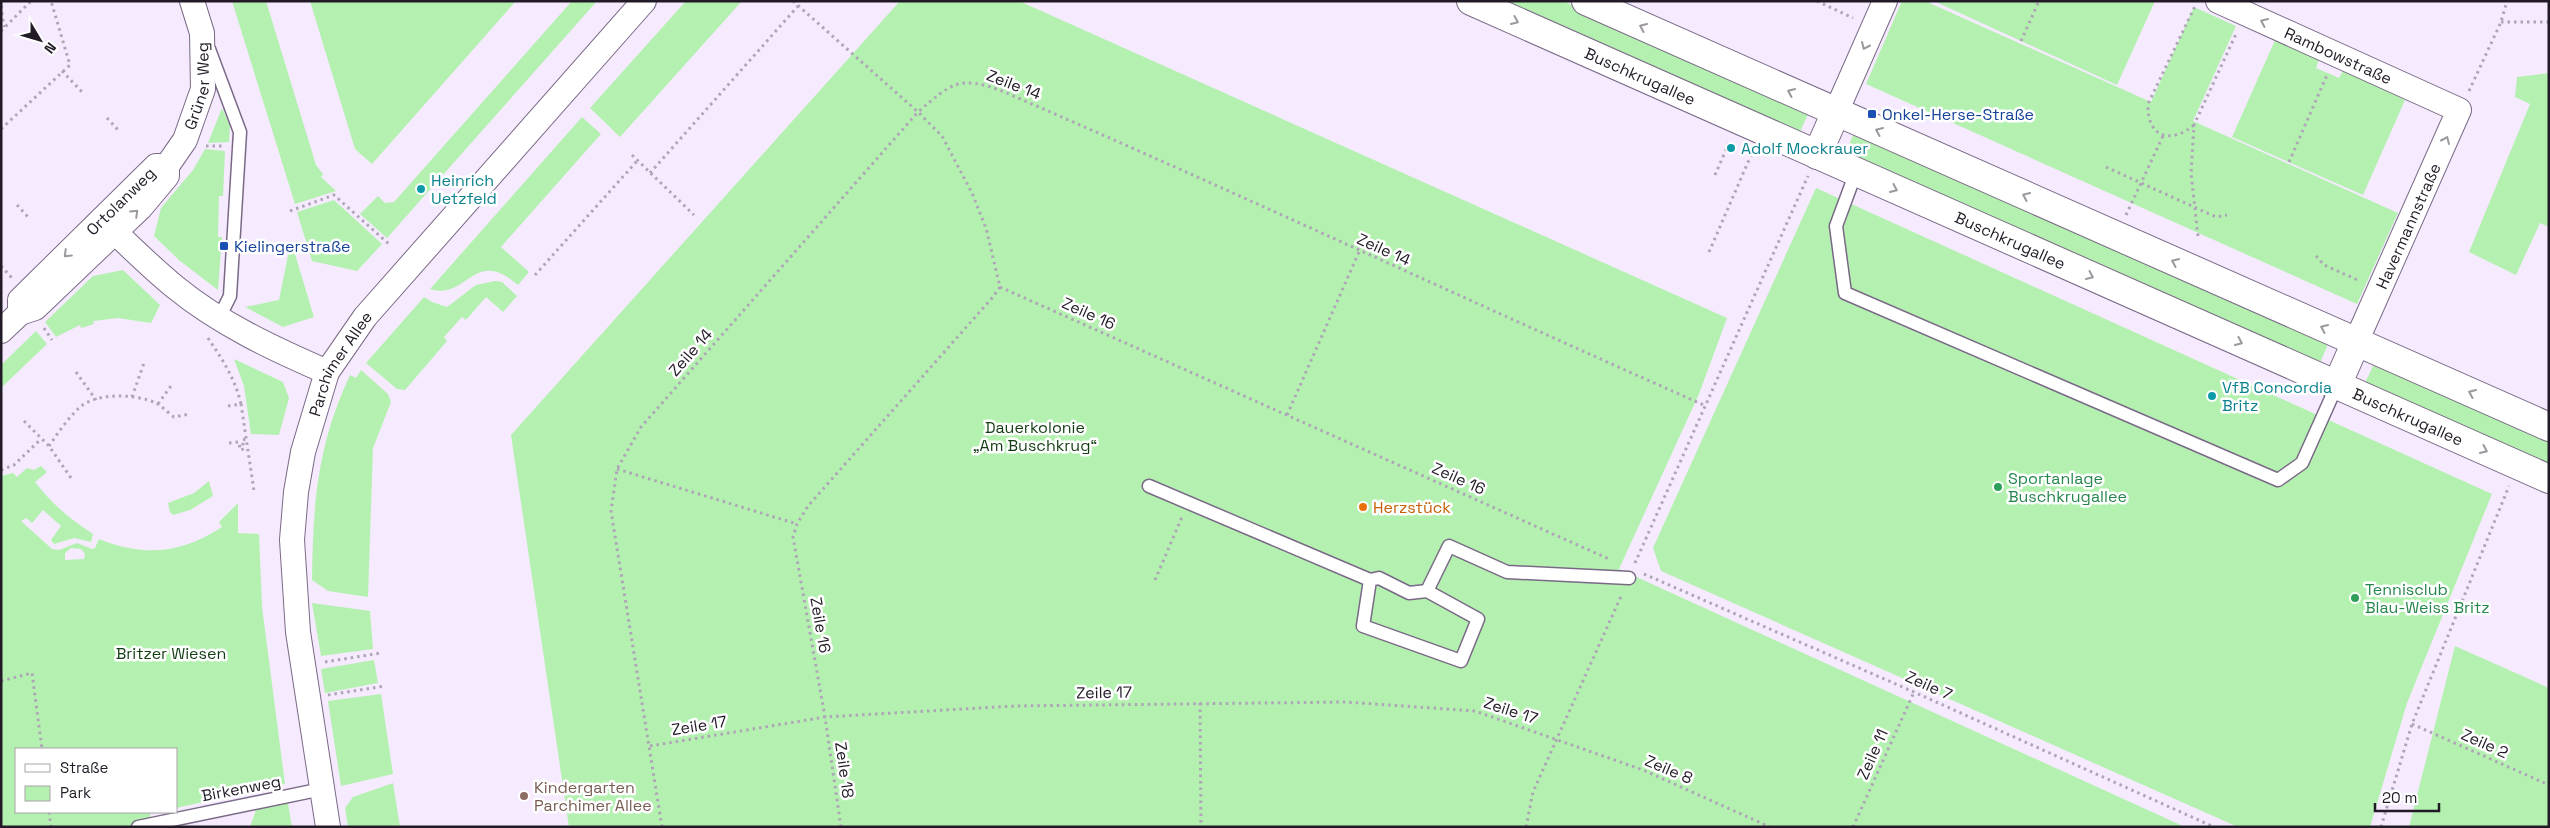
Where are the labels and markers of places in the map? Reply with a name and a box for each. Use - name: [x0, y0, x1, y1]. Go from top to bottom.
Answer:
- place label: Onkel-Herse-Straße: [1882, 104, 2034, 125]
- marker: Onkel-Herse-Straße: [1866, 108, 1878, 120]
- place label: Adolf Mockrauer: [1741, 138, 1868, 159]
- marker: Adolf Mockrauer: [1725, 142, 1737, 154]
- place label: Heinrich Uetzfeld: [431, 170, 497, 209]
- marker: Heinrich Uetzfeld: [415, 183, 427, 195]
- place label: Kielingerstraße: [234, 236, 351, 257]
- marker: Kielingerstraße: [218, 240, 230, 252]
- place label: VfB Concordia Britz: [2222, 377, 2332, 416]
- marker: VfB Concordia Britz: [2206, 390, 2218, 402]
- place label: Sportanlage Buschkrugallee: [2008, 468, 2127, 507]
- marker: Sportanlage Buschkrugallee: [1992, 481, 2004, 493]
- place label: Herzstück: [1373, 497, 1451, 518]
- marker: Herzstück: [1357, 501, 1369, 513]
- place label: Tennisclub Blau-Weiss Britz: [2365, 579, 2490, 618]
- marker: Tennisclub Blau-Weiss Britz: [2349, 592, 2361, 604]
- place label: Kindergarten Parchimer Allee: [534, 777, 652, 816]
- marker: Kindergarten Parchimer Allee: [518, 790, 530, 802]

